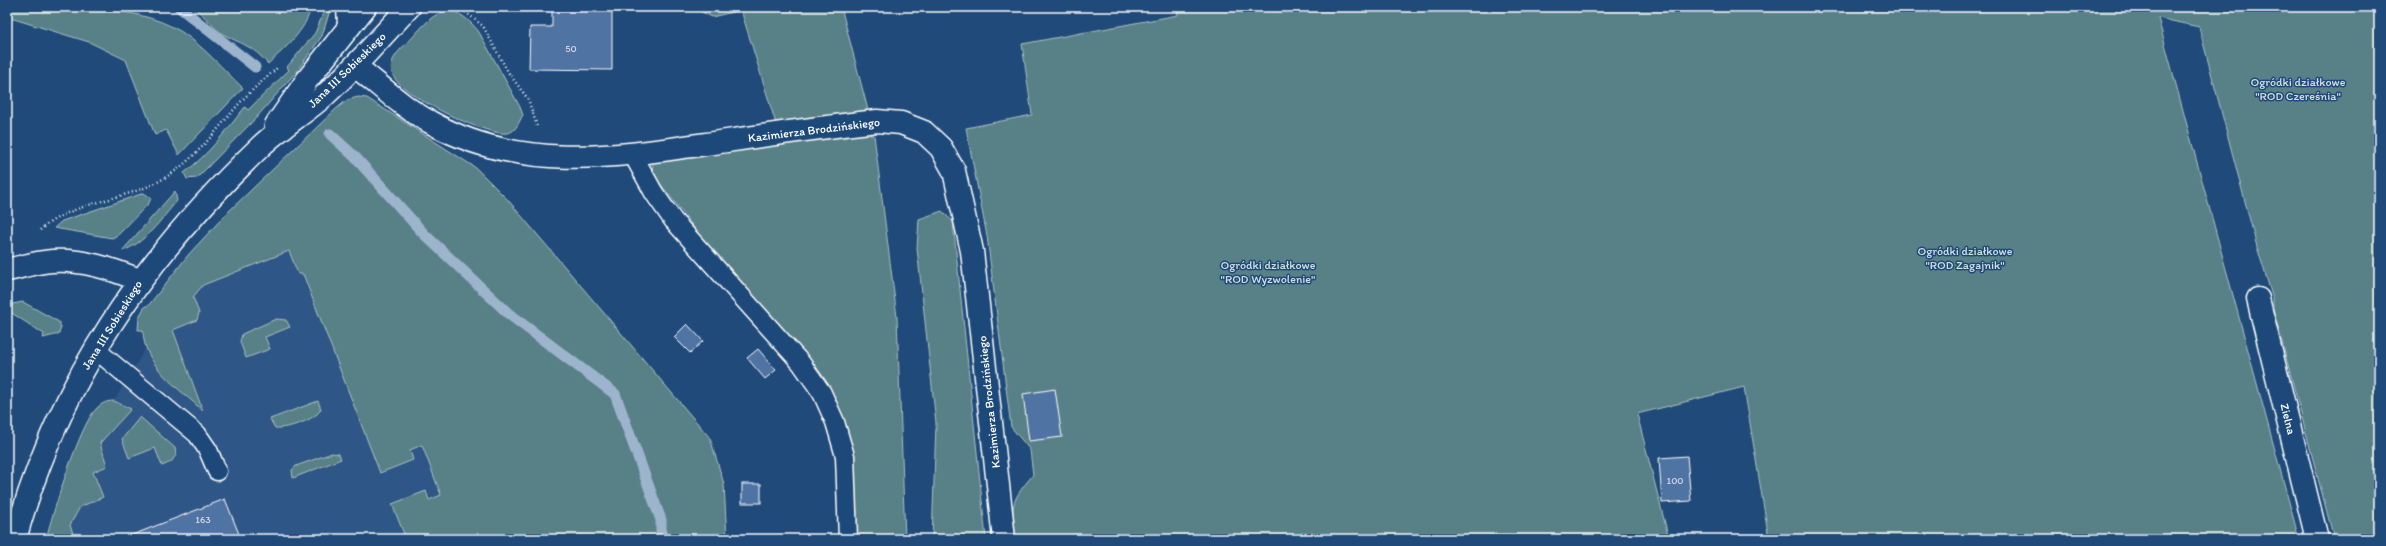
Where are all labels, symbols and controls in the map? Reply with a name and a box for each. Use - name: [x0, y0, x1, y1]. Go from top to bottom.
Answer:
- street label: Jana III Sobieskiego: [305, 29, 389, 111]
- house number: 50: [565, 42, 577, 55]
- park label: Ogródki działkowe "ROD Czereśnia": [2251, 75, 2346, 103]
- street label: Kazimierza Brodzińskiego: [747, 115, 881, 145]
- park label: Ogródki działkowe "ROD Zagajnik": [1918, 244, 2013, 272]
- park label: Ogródki działkowe "ROD Wyzwolenie": [1221, 258, 1316, 286]
- street label: Jana III Sobieskiego: [79, 278, 145, 372]
- street label: Kazimierza Brodzińskiego: [975, 335, 1003, 469]
- street label: Zielna: [2277, 402, 2299, 437]
- house number: 100: [1667, 474, 1683, 487]
- house number: 163: [195, 513, 211, 526]

